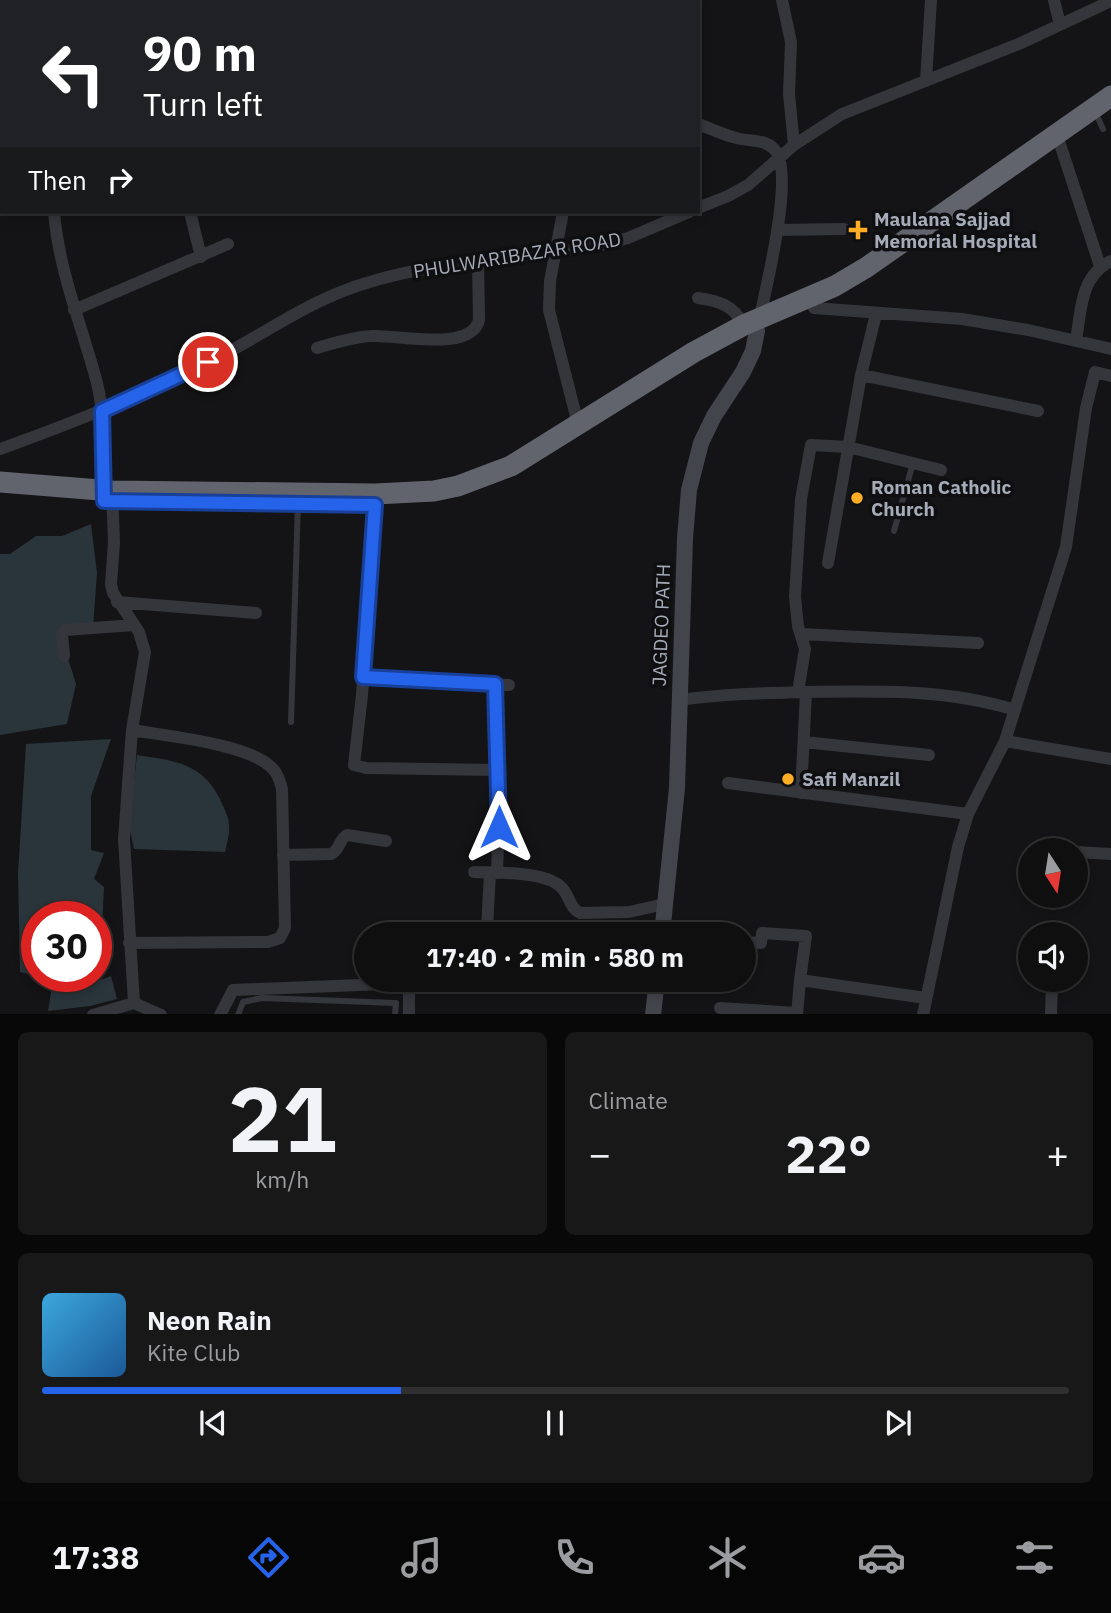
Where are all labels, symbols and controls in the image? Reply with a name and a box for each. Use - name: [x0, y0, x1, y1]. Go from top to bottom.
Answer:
- text: 90 m: [143, 21, 257, 84]
- icon: left: [28, 28, 119, 119]
- text: Turn left: [143, 83, 263, 125]
- icon: right: [101, 161, 139, 199]
- text: Then: [28, 163, 87, 197]
- place label: Maulana Sajjad Memorial Hospital: [874, 207, 1037, 253]
- marker: Maulana Sajjad Memorial Hospital: [848, 220, 868, 240]
- street label: PHULWARIBAZAR ROAD: [411, 227, 623, 283]
- pin: [178, 332, 238, 392]
- icon: arrive: [189, 343, 227, 381]
- place label: Roman Catholic Church: [871, 475, 1011, 521]
- marker: Roman Catholic Church: [849, 490, 865, 506]
- street label: JAGDEO PATH: [647, 563, 675, 687]
- place label: Safi Manzil: [802, 767, 900, 791]
- marker: Safi Manzil: [780, 771, 796, 787]
- position arrow: [462, 790, 536, 864]
- north arrow: [1018, 838, 1088, 908]
- map controls: [1018, 838, 1088, 992]
- speed limit sign: 30: [21, 901, 112, 992]
- button: sound: [1018, 922, 1088, 992]
- text: 17:40 · 2 min · 580 m: [426, 940, 684, 974]
- text: 21: [228, 1059, 337, 1177]
- text: Climate: [589, 1085, 668, 1115]
- text: 22°: [785, 1120, 872, 1187]
- text: −: [589, 1129, 611, 1178]
- text: +: [1046, 1129, 1069, 1178]
- text: km/h: [255, 1164, 309, 1194]
- text: Neon Rain: [147, 1303, 272, 1337]
- text: Kite Club: [147, 1337, 240, 1367]
- icon: previous: [194, 1404, 232, 1442]
- icon: pause: [536, 1404, 574, 1442]
- icon: next: [879, 1404, 917, 1442]
- icon: directions: [244, 1533, 293, 1582]
- icon: music: [397, 1533, 446, 1582]
- icon: phone: [550, 1533, 599, 1582]
- icon: climate: [703, 1533, 752, 1582]
- icon: car: [857, 1533, 906, 1582]
- icon: filters: [1010, 1533, 1059, 1582]
- text: 17:38: [52, 1536, 139, 1578]

